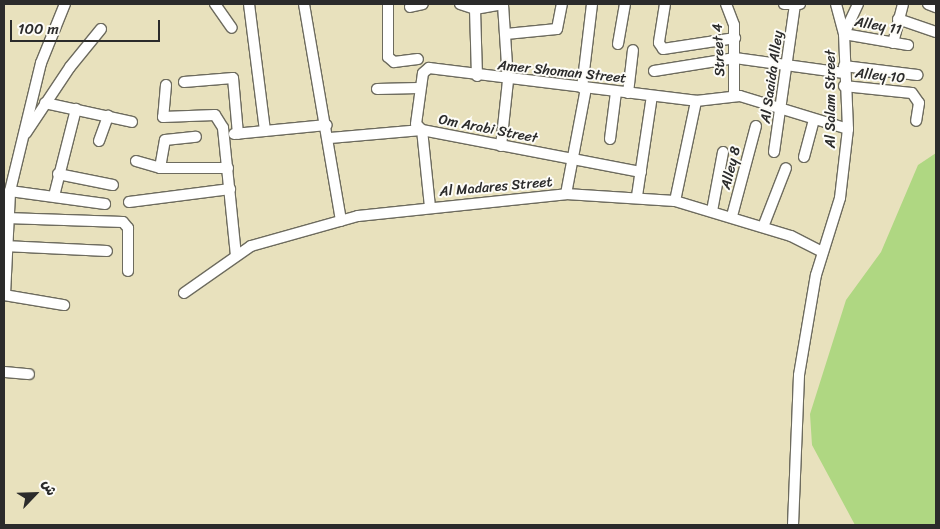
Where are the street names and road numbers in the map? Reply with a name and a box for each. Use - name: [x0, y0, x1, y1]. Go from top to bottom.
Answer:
- street label: Alley 11: [853, 14, 903, 38]
- street label: Street 4: [709, 23, 729, 77]
- street label: Al Saaida Alley: [757, 30, 787, 124]
- street label: Al Salam Street: [823, 50, 839, 148]
- street label: Amer Shoman Street: [497, 57, 627, 87]
- street label: Alley 10: [854, 65, 906, 87]
- street label: Om Arabi Street: [437, 111, 539, 147]
- street label: Alley 8: [718, 145, 744, 191]
- street label: Al Madares Street: [439, 174, 553, 200]

